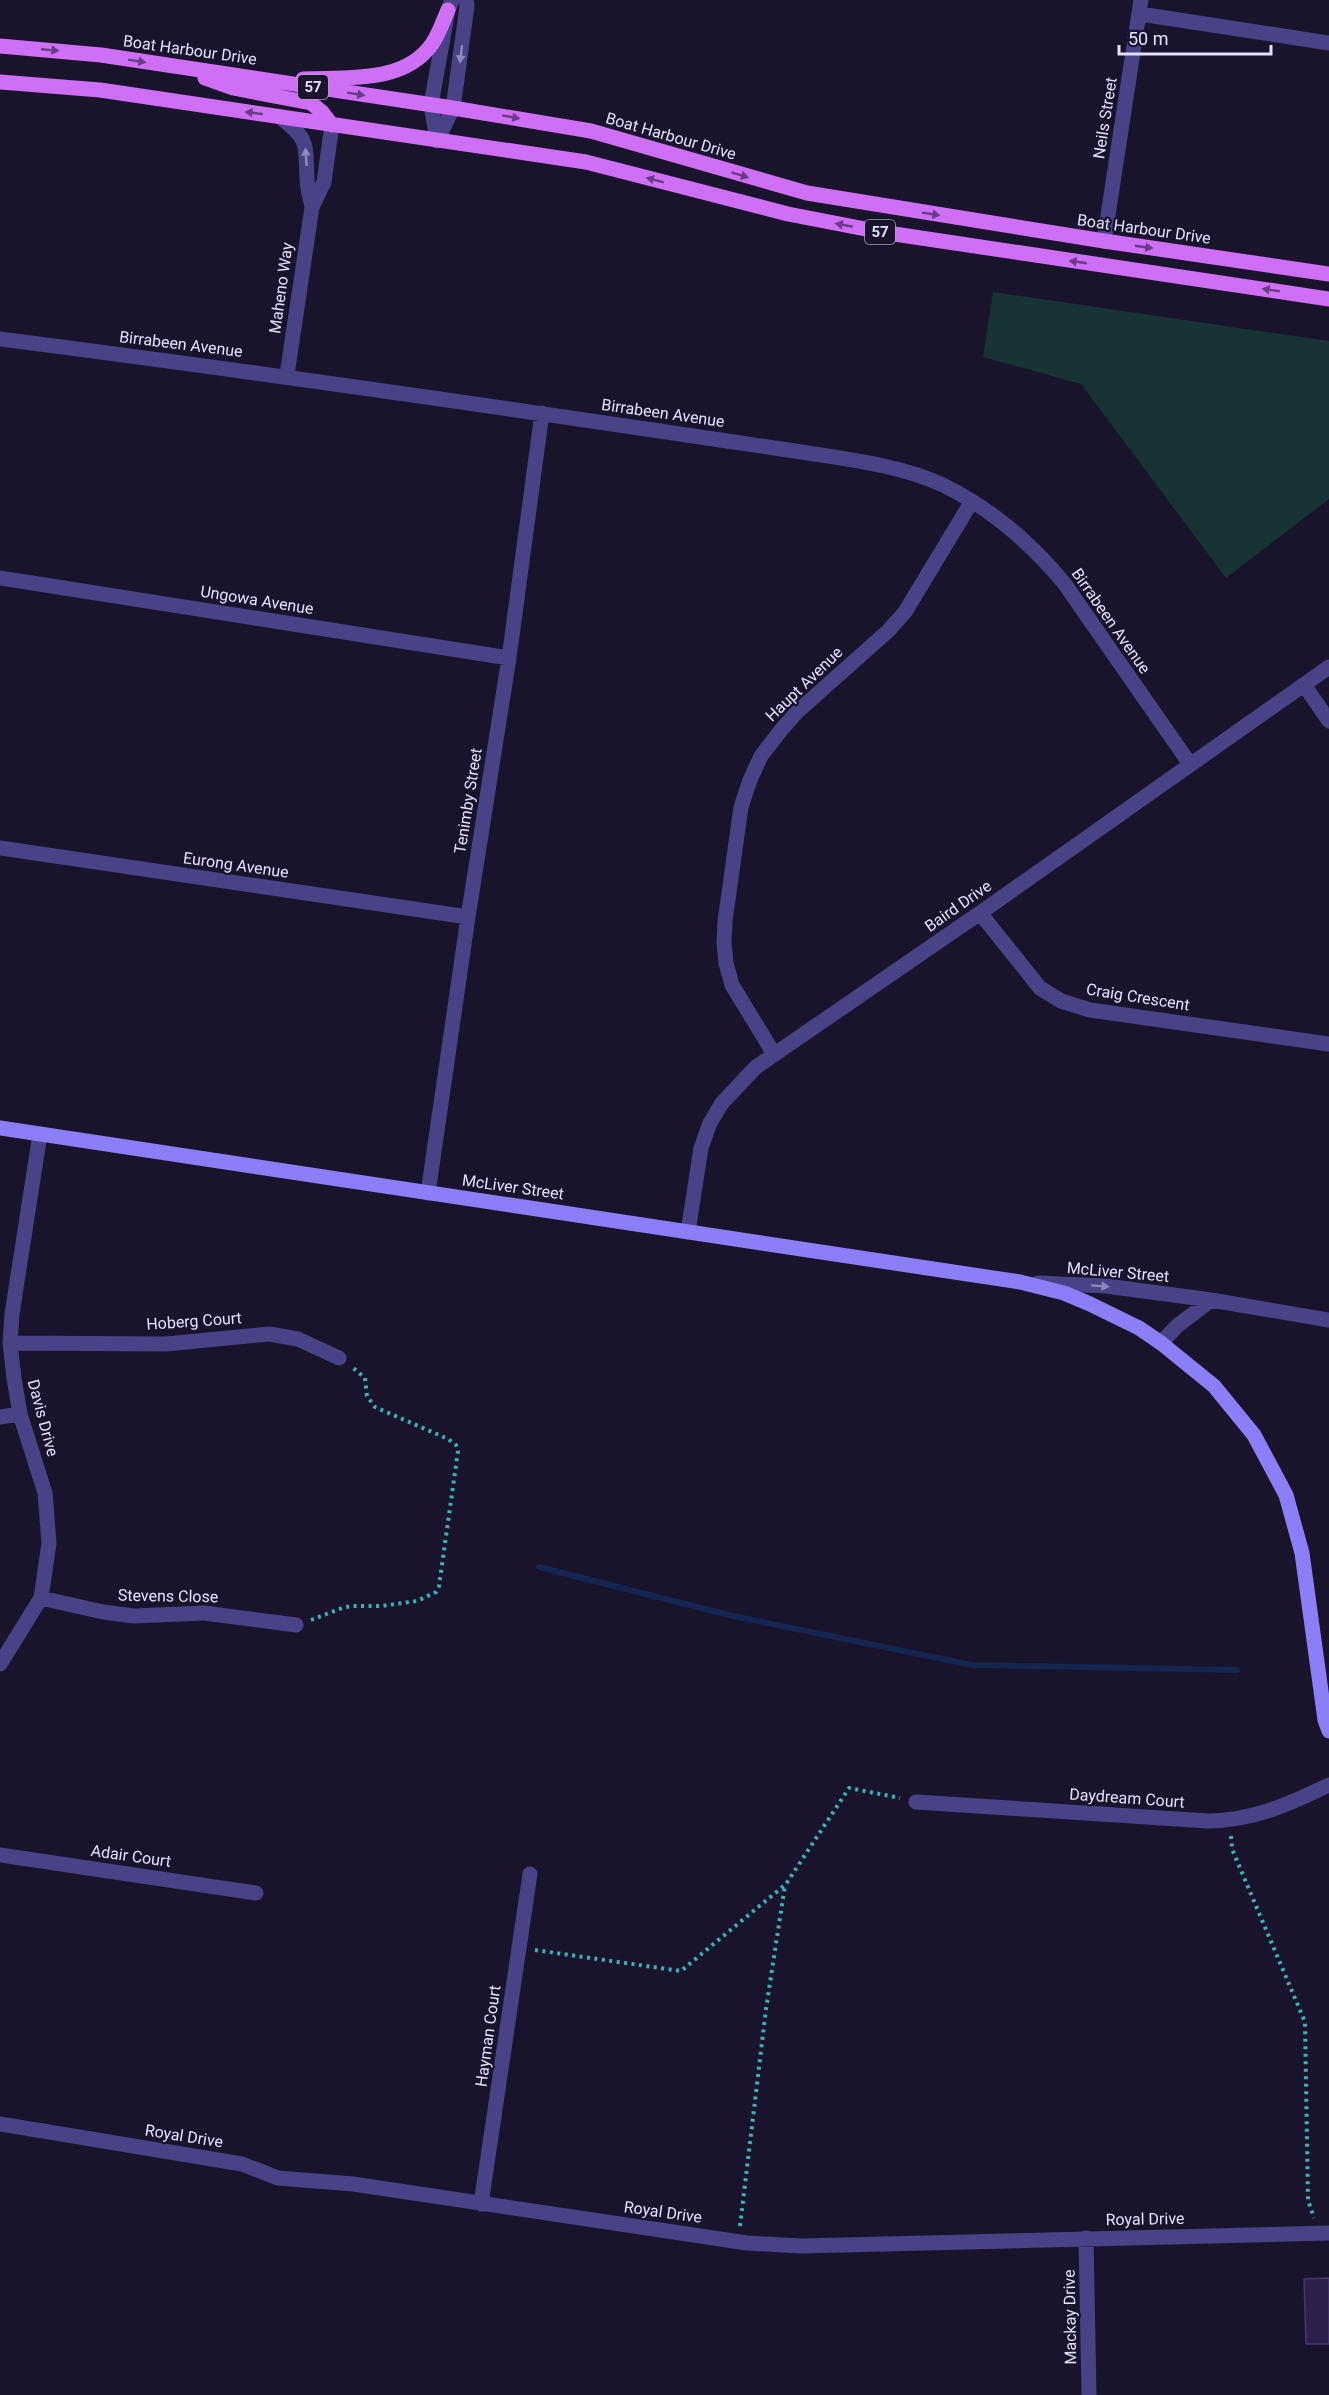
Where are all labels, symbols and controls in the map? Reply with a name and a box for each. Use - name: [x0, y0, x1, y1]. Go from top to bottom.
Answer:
- scale bar: [1119, 18, 1270, 56]
- text: 50 m: [1128, 28, 1168, 49]
- street label: Boat Harbour Drive: [122, 31, 258, 69]
- one-way arrow: [456, 44, 465, 63]
- one-way arrow: [41, 45, 60, 55]
- one-way arrow: [128, 56, 147, 65]
- road number: 57: [298, 75, 328, 99]
- street label: Neils Street: [1089, 76, 1121, 160]
- one-way arrow: [347, 89, 366, 98]
- street label: Boat Harbour Drive: [604, 108, 738, 164]
- one-way arrow: [244, 109, 263, 118]
- one-way arrow: [501, 113, 520, 122]
- one-way arrow: [302, 147, 311, 166]
- one-way arrow: [731, 171, 749, 180]
- one-way arrow: [645, 175, 663, 184]
- one-way arrow: [922, 210, 941, 219]
- street label: Boat Harbour Drive: [1076, 210, 1212, 248]
- one-way arrow: [834, 220, 853, 229]
- road number: 57: [865, 220, 895, 244]
- street label: Maheno Way: [265, 241, 297, 335]
- one-way arrow: [1135, 242, 1154, 251]
- one-way arrow: [1069, 257, 1088, 266]
- one-way arrow: [1262, 286, 1281, 295]
- street label: Birrabeen Avenue: [118, 327, 244, 361]
- street label: Birrabeen Avenue: [600, 395, 726, 431]
- street label: Birrabeen Avenue: [1068, 565, 1154, 677]
- street label: Ungowa Avenue: [199, 582, 315, 618]
- street label: Haupt Avenue: [762, 643, 846, 725]
- street label: Tenimby Street: [450, 747, 486, 855]
- street label: Eurong Avenue: [182, 848, 290, 882]
- street label: Baird Drive: [921, 876, 995, 936]
- street label: Craig Crescent: [1085, 979, 1191, 1015]
- street label: McLiver Street: [461, 1170, 565, 1204]
- street label: McLiver Street: [1066, 1258, 1170, 1286]
- one-way arrow: [1090, 1282, 1109, 1291]
- street label: Hoberg Court: [146, 1308, 242, 1334]
- street label: Davis Drive: [24, 1377, 62, 1459]
- street label: Stevens Close: [118, 1586, 218, 1606]
- street label: Daydream Court: [1069, 1784, 1185, 1812]
- street label: Adair Court: [90, 1841, 172, 1871]
- street label: Hayman Court: [471, 1984, 505, 2088]
- street label: Royal Drive: [144, 2120, 224, 2152]
- street label: Royal Drive: [623, 2197, 703, 2227]
- street label: Royal Drive: [1105, 2209, 1185, 2229]
- street label: Mackay Drive: [1060, 2269, 1080, 2365]

